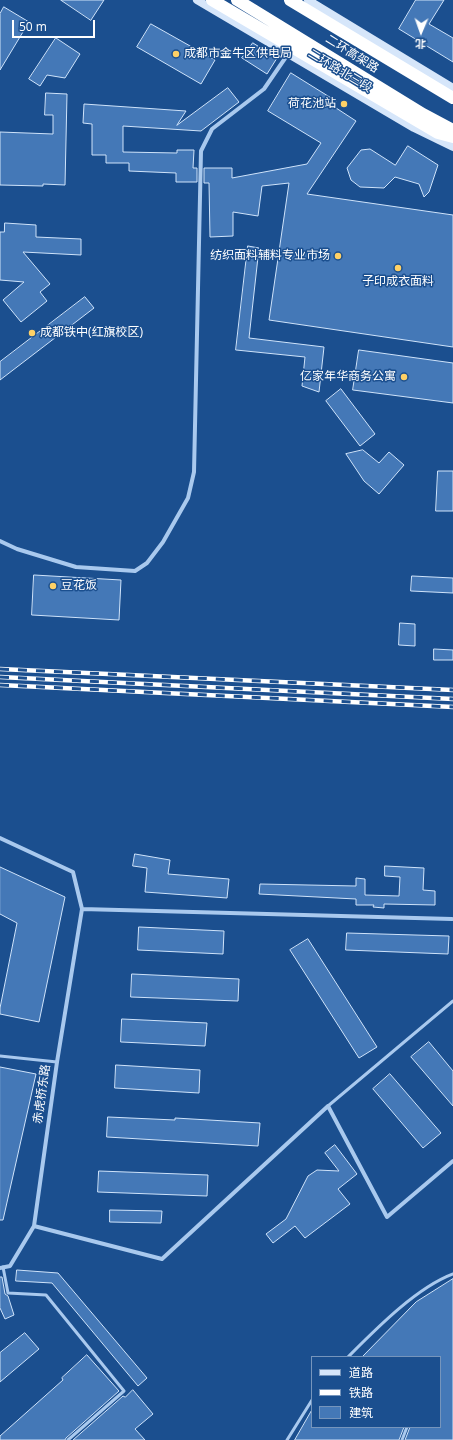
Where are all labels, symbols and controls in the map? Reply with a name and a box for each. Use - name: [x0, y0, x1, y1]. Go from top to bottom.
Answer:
- scale bar: [14, 12, 97, 38]
- north arrow: [401, 12, 441, 52]
- text: 50 m: [19, 18, 47, 35]
- street label: 二环高架路: [323, 32, 381, 76]
- text: 北: [415, 37, 426, 52]
- street label: 二环路北三段: [305, 46, 375, 96]
- place label: 成都市金牛区供电局: [184, 47, 292, 61]
- marker: 成都市金牛区供电局: [171, 49, 181, 59]
- place label: 荷花池站: [288, 97, 336, 111]
- marker: 荷花池站: [339, 99, 349, 109]
- place label: 纺织面料辅料专业市场: [210, 249, 330, 263]
- marker: 纺织面料辅料专业市场: [333, 251, 343, 261]
- marker: 子印成衣面料: [393, 263, 403, 273]
- place label: 子印成衣面料: [362, 275, 434, 289]
- place label: 成都铁中(红旗校区): [40, 326, 143, 340]
- marker: 成都铁中(红旗校区): [27, 328, 37, 338]
- place label: 亿家年华商务公寓: [300, 370, 396, 384]
- marker: 亿家年华商务公寓: [399, 372, 409, 382]
- place label: 豆花饭: [61, 579, 97, 593]
- marker: 豆花饭: [48, 581, 58, 591]
- street label: 赤虎桥东路: [31, 1063, 53, 1125]
- legend: [311, 1356, 441, 1428]
- text: 道路: [349, 1364, 373, 1381]
- text: 铁路: [349, 1384, 373, 1401]
- text: 建筑: [349, 1404, 373, 1421]

